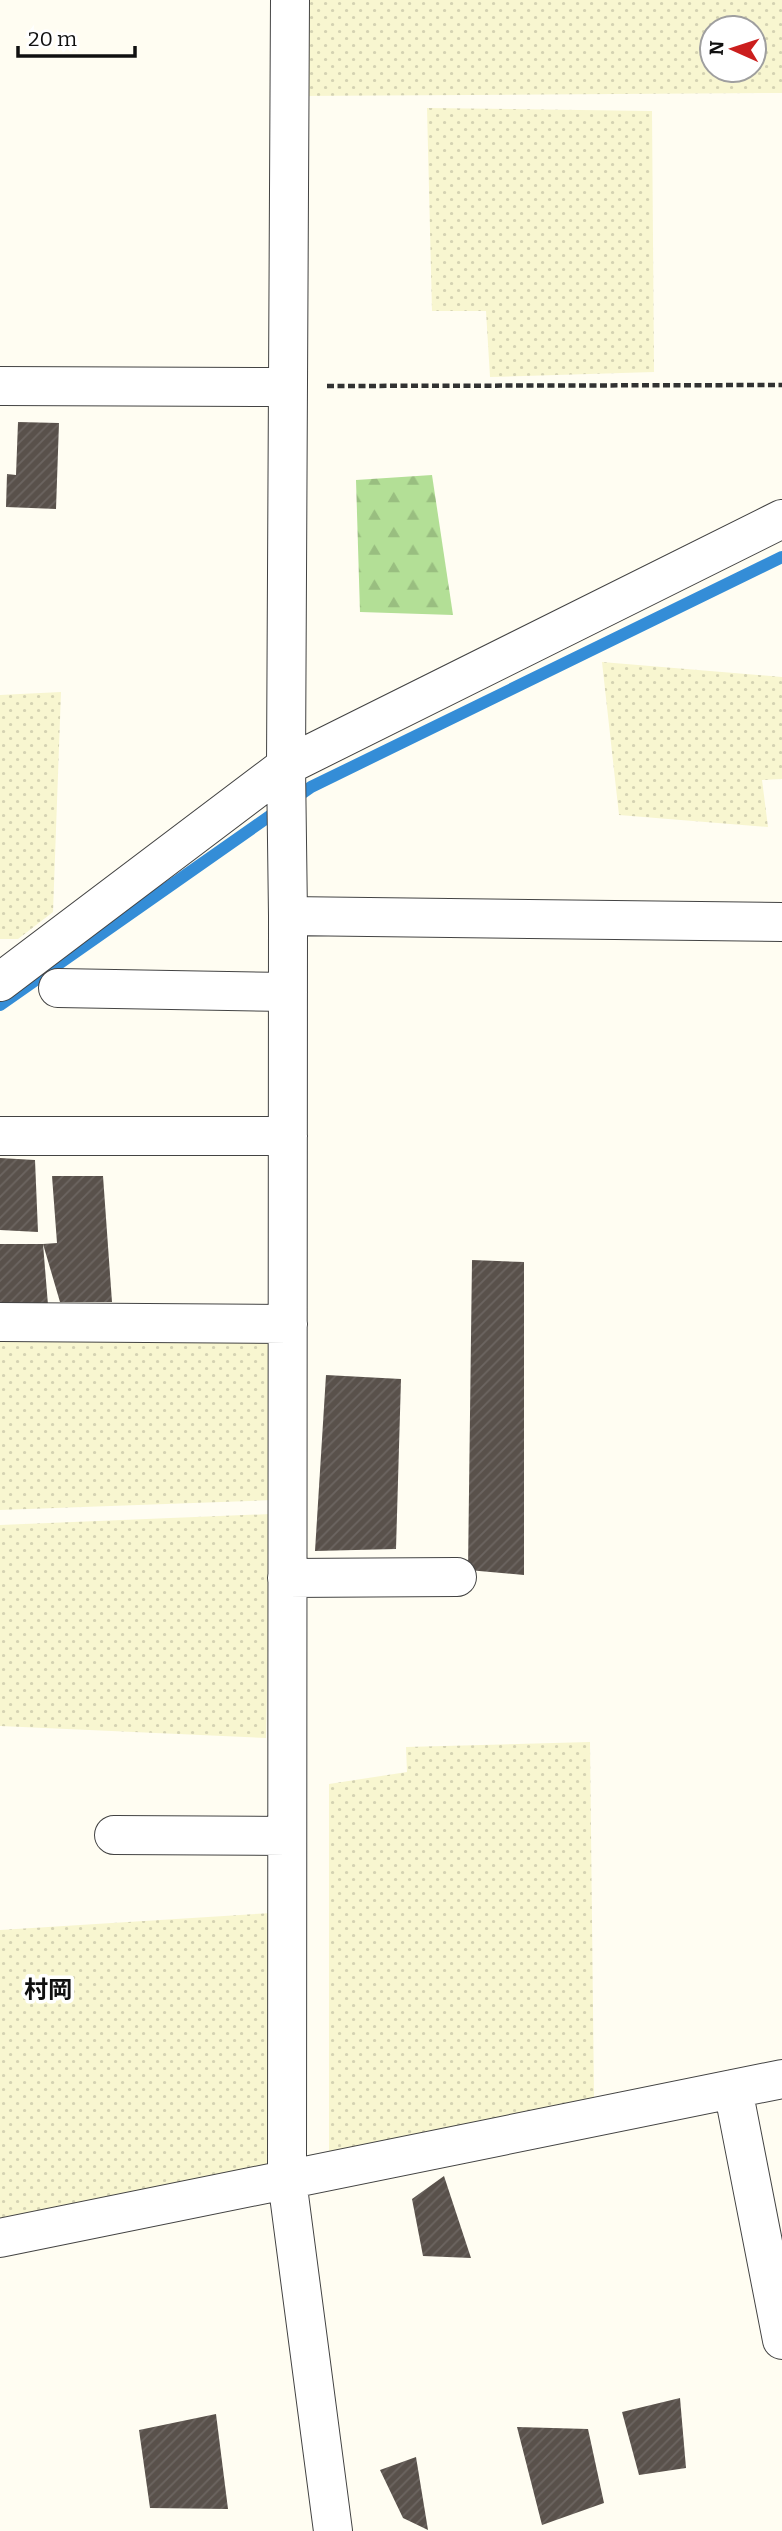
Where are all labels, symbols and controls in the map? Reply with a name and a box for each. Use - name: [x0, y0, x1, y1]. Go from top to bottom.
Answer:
- scale bar: [18, 14, 135, 58]
- north arrow: [698, 14, 768, 84]
- text: 20 m: [28, 26, 77, 52]
- text: N: [705, 40, 728, 56]
- district label: 村岡: [24, 1976, 72, 2004]

